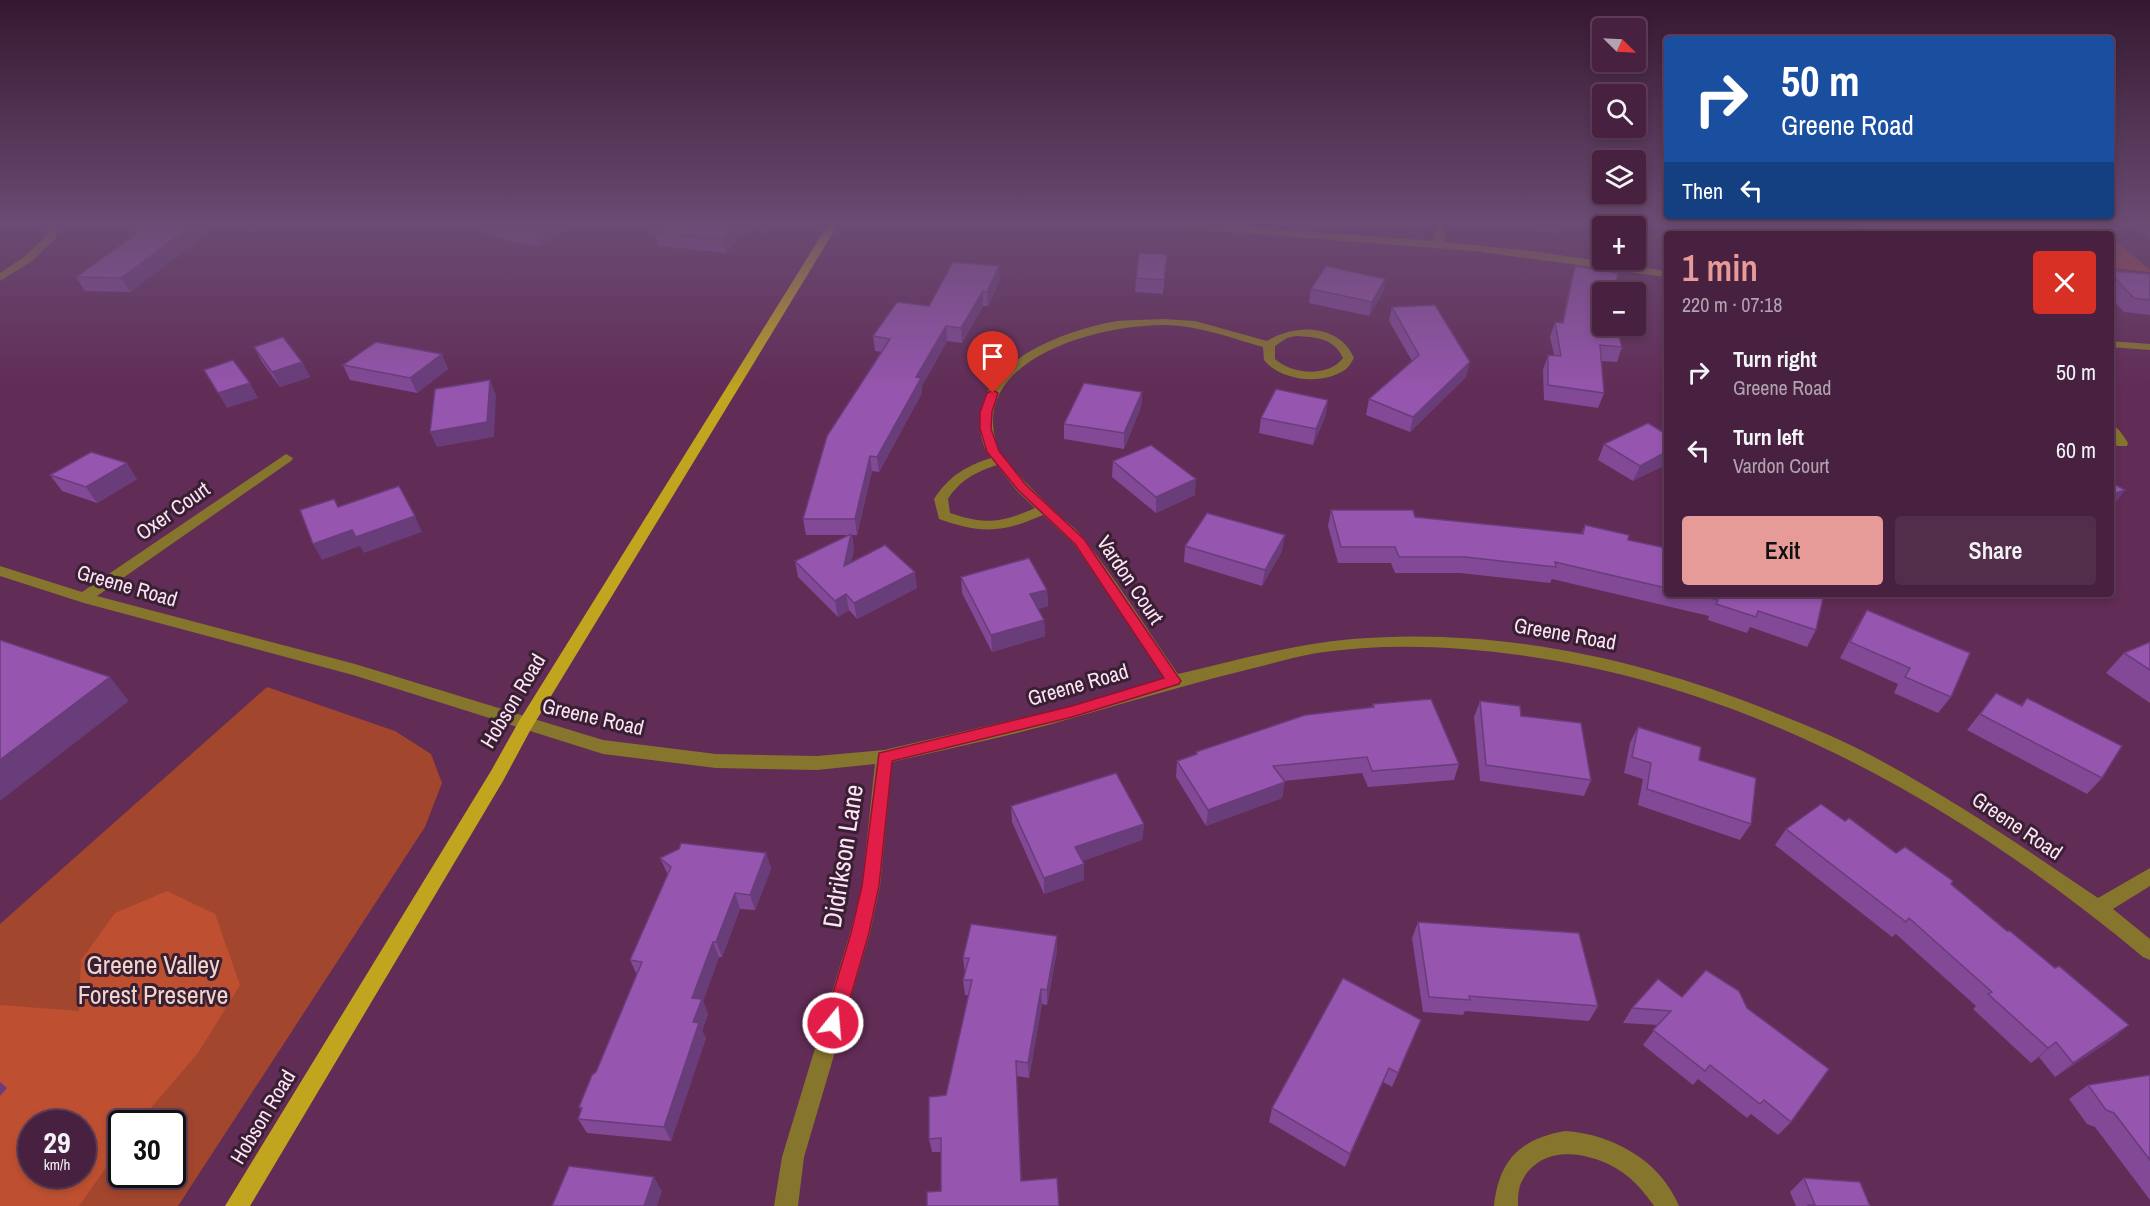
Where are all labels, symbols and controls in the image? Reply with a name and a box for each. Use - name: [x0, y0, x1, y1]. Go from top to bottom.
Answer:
- north arrow: [1592, 18, 1646, 72]
- map controls: [1592, 18, 1646, 336]
- text: 50 m: [1781, 53, 1860, 109]
- icon: right: [1682, 60, 1760, 138]
- button: search: [1592, 84, 1646, 138]
- text: Greene Road: [1781, 107, 1914, 143]
- button: layers: [1592, 150, 1646, 204]
- icon: left: [1735, 174, 1768, 207]
- text: Then: [1682, 176, 1723, 206]
- button: +: [1592, 216, 1646, 270]
- text: 1 min: [1682, 244, 1758, 292]
- button: close: [2033, 251, 2096, 314]
- button: −: [1592, 282, 1646, 336]
- text: 220 m · 07:18: [1682, 291, 1782, 318]
- pin: [967, 331, 1018, 393]
- icon: arrive: [976, 340, 1009, 373]
- text: Turn right: [1733, 344, 1817, 374]
- icon: right: [1682, 356, 1715, 389]
- text: 50 m: [2056, 357, 2096, 387]
- text: Greene Road: [1733, 374, 1831, 401]
- text: Turn left: [1733, 422, 1804, 452]
- icon: left: [1682, 434, 1715, 467]
- text: 60 m: [2056, 435, 2096, 465]
- text: Vardon Court: [1733, 452, 1829, 479]
- street label: Oxer Court: [130, 474, 216, 547]
- button: Exit: [1682, 516, 1883, 585]
- button: Share: [1895, 516, 2096, 585]
- street label: Vardon Court: [1090, 530, 1171, 630]
- street label: Greene Road: [73, 557, 181, 614]
- street label: Greene Road: [1512, 610, 1619, 657]
- street label: Hobson Road: [473, 648, 552, 753]
- street label: Greene Road: [1024, 656, 1132, 713]
- street label: Greene Road: [539, 691, 647, 742]
- street label: Didrikson Lane: [814, 782, 871, 930]
- street label: Greene Road: [1966, 785, 2068, 867]
- park label: Greene Valley Forest Preserve: [78, 947, 228, 1012]
- position arrow: [801, 991, 865, 1055]
- street label: Hobson Road: [223, 1064, 302, 1169]
- speed limit sign: 30: [108, 1110, 186, 1188]
- text: 29: [43, 1122, 71, 1162]
- text: km/h: [44, 1154, 70, 1175]

